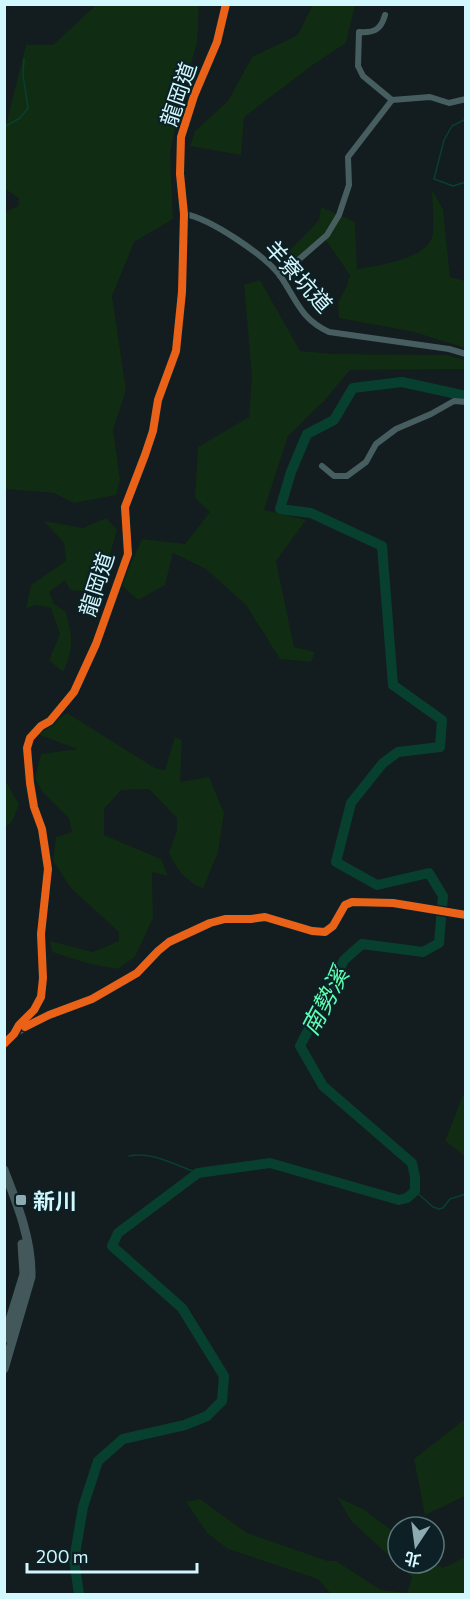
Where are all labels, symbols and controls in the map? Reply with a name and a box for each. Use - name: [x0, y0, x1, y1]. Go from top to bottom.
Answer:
- street label: 龍岡道: [154, 58, 202, 130]
- street label: 羊寮坑道: [260, 234, 338, 318]
- street label: 龍岡道: [73, 548, 119, 620]
- water label: 南勢溪: [294, 960, 355, 1040]
- place label: 新川: [33, 1187, 77, 1214]
- marker: 新川: [14, 1193, 28, 1207]
- north arrow: [386, 1515, 446, 1575]
- scale bar: [27, 1536, 196, 1574]
- text: 200 m: [36, 1545, 89, 1567]
- text: 北: [403, 1549, 422, 1571]

